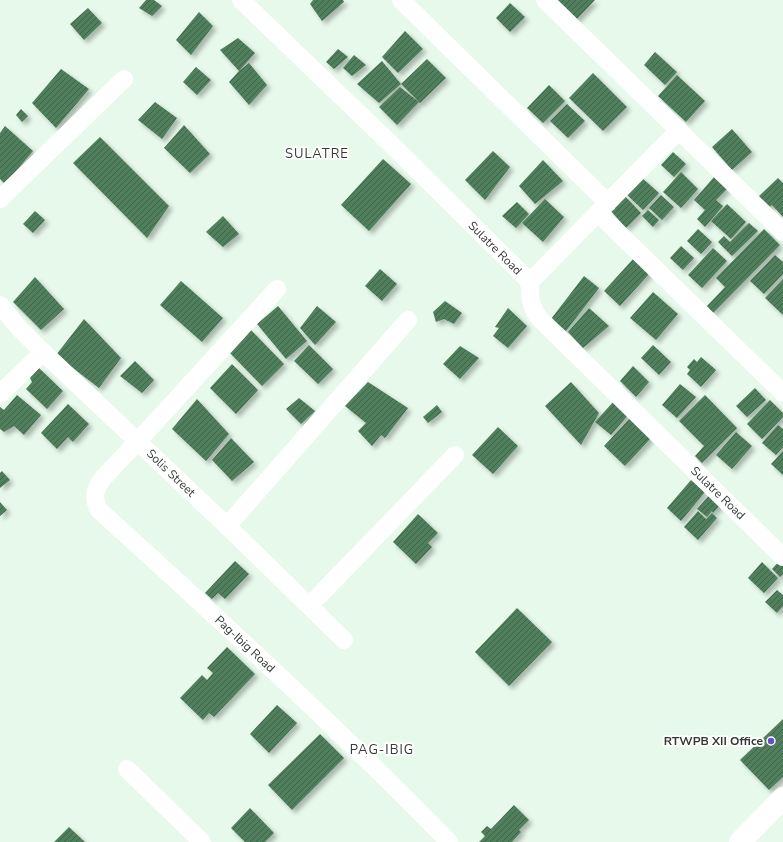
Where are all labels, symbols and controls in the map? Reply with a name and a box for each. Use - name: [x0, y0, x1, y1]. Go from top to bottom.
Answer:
- district label: SULATRE: [285, 145, 349, 163]
- street label: Sulatre Road: [465, 218, 525, 278]
- street label: Solis Street: [143, 446, 199, 501]
- street label: Sulatre Road: [687, 463, 749, 523]
- street label: Pag-Ibig Road: [212, 612, 278, 676]
- place label: RTWPB XII Office: [664, 733, 763, 749]
- marker: RTWPB XII Office: [766, 736, 776, 746]
- district label: PAG-IBIG: [350, 741, 414, 759]

